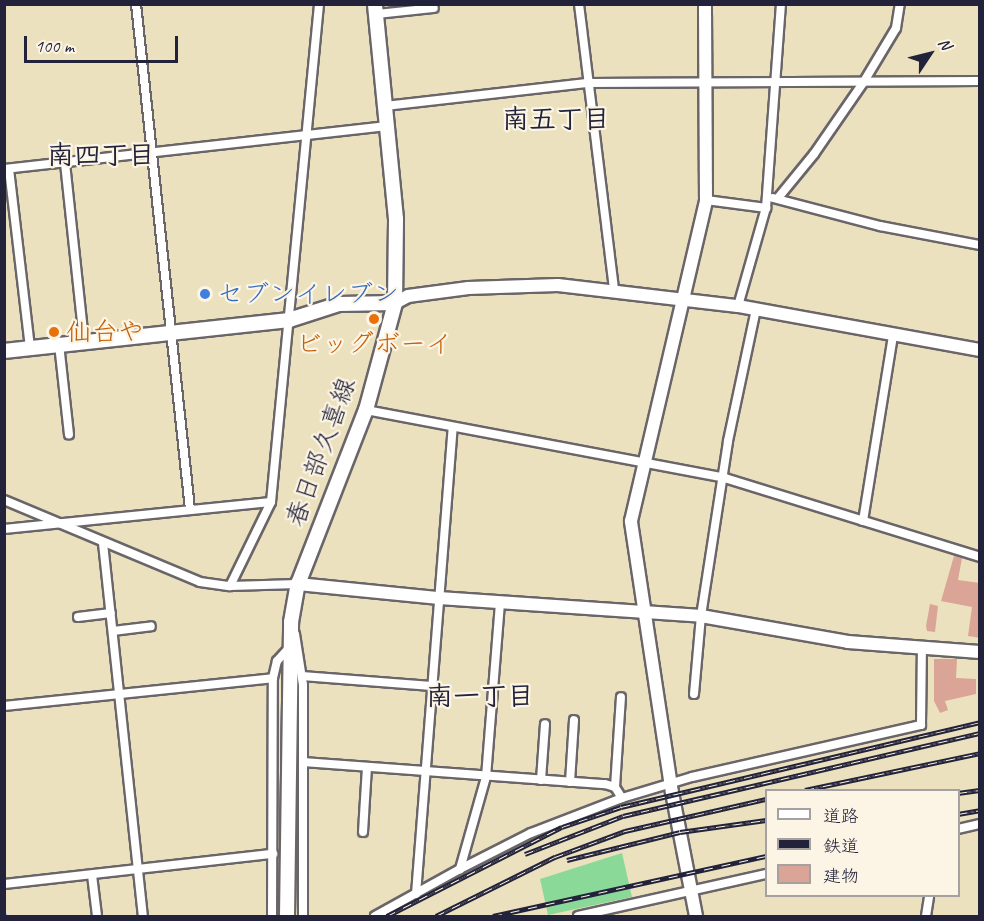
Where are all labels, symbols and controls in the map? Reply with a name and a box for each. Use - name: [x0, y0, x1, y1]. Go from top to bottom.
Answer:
- scale bar: [27, 24, 182, 62]
- north arrow: [900, 24, 960, 84]
- text: N: [934, 34, 956, 53]
- text: 100 m: [35, 35, 74, 57]
- district label: 南五丁目: [502, 104, 610, 136]
- district label: 南四丁目: [47, 140, 155, 172]
- place label: セブンイレブン: [217, 278, 399, 310]
- marker: セブンイレブン: [198, 287, 212, 301]
- marker: ビッグボーイ: [367, 312, 381, 326]
- place label: 仙台や: [66, 316, 144, 348]
- marker: 仙台や: [47, 325, 61, 339]
- place label: ビッグボーイ: [296, 328, 452, 360]
- street label: 春日部久喜線: [280, 373, 362, 531]
- district label: 南一丁目: [426, 681, 534, 713]
- legend: [765, 789, 960, 897]
- text: 道路: [823, 805, 859, 827]
- text: 鉄道: [823, 835, 859, 857]
- text: 建物: [823, 865, 859, 887]

